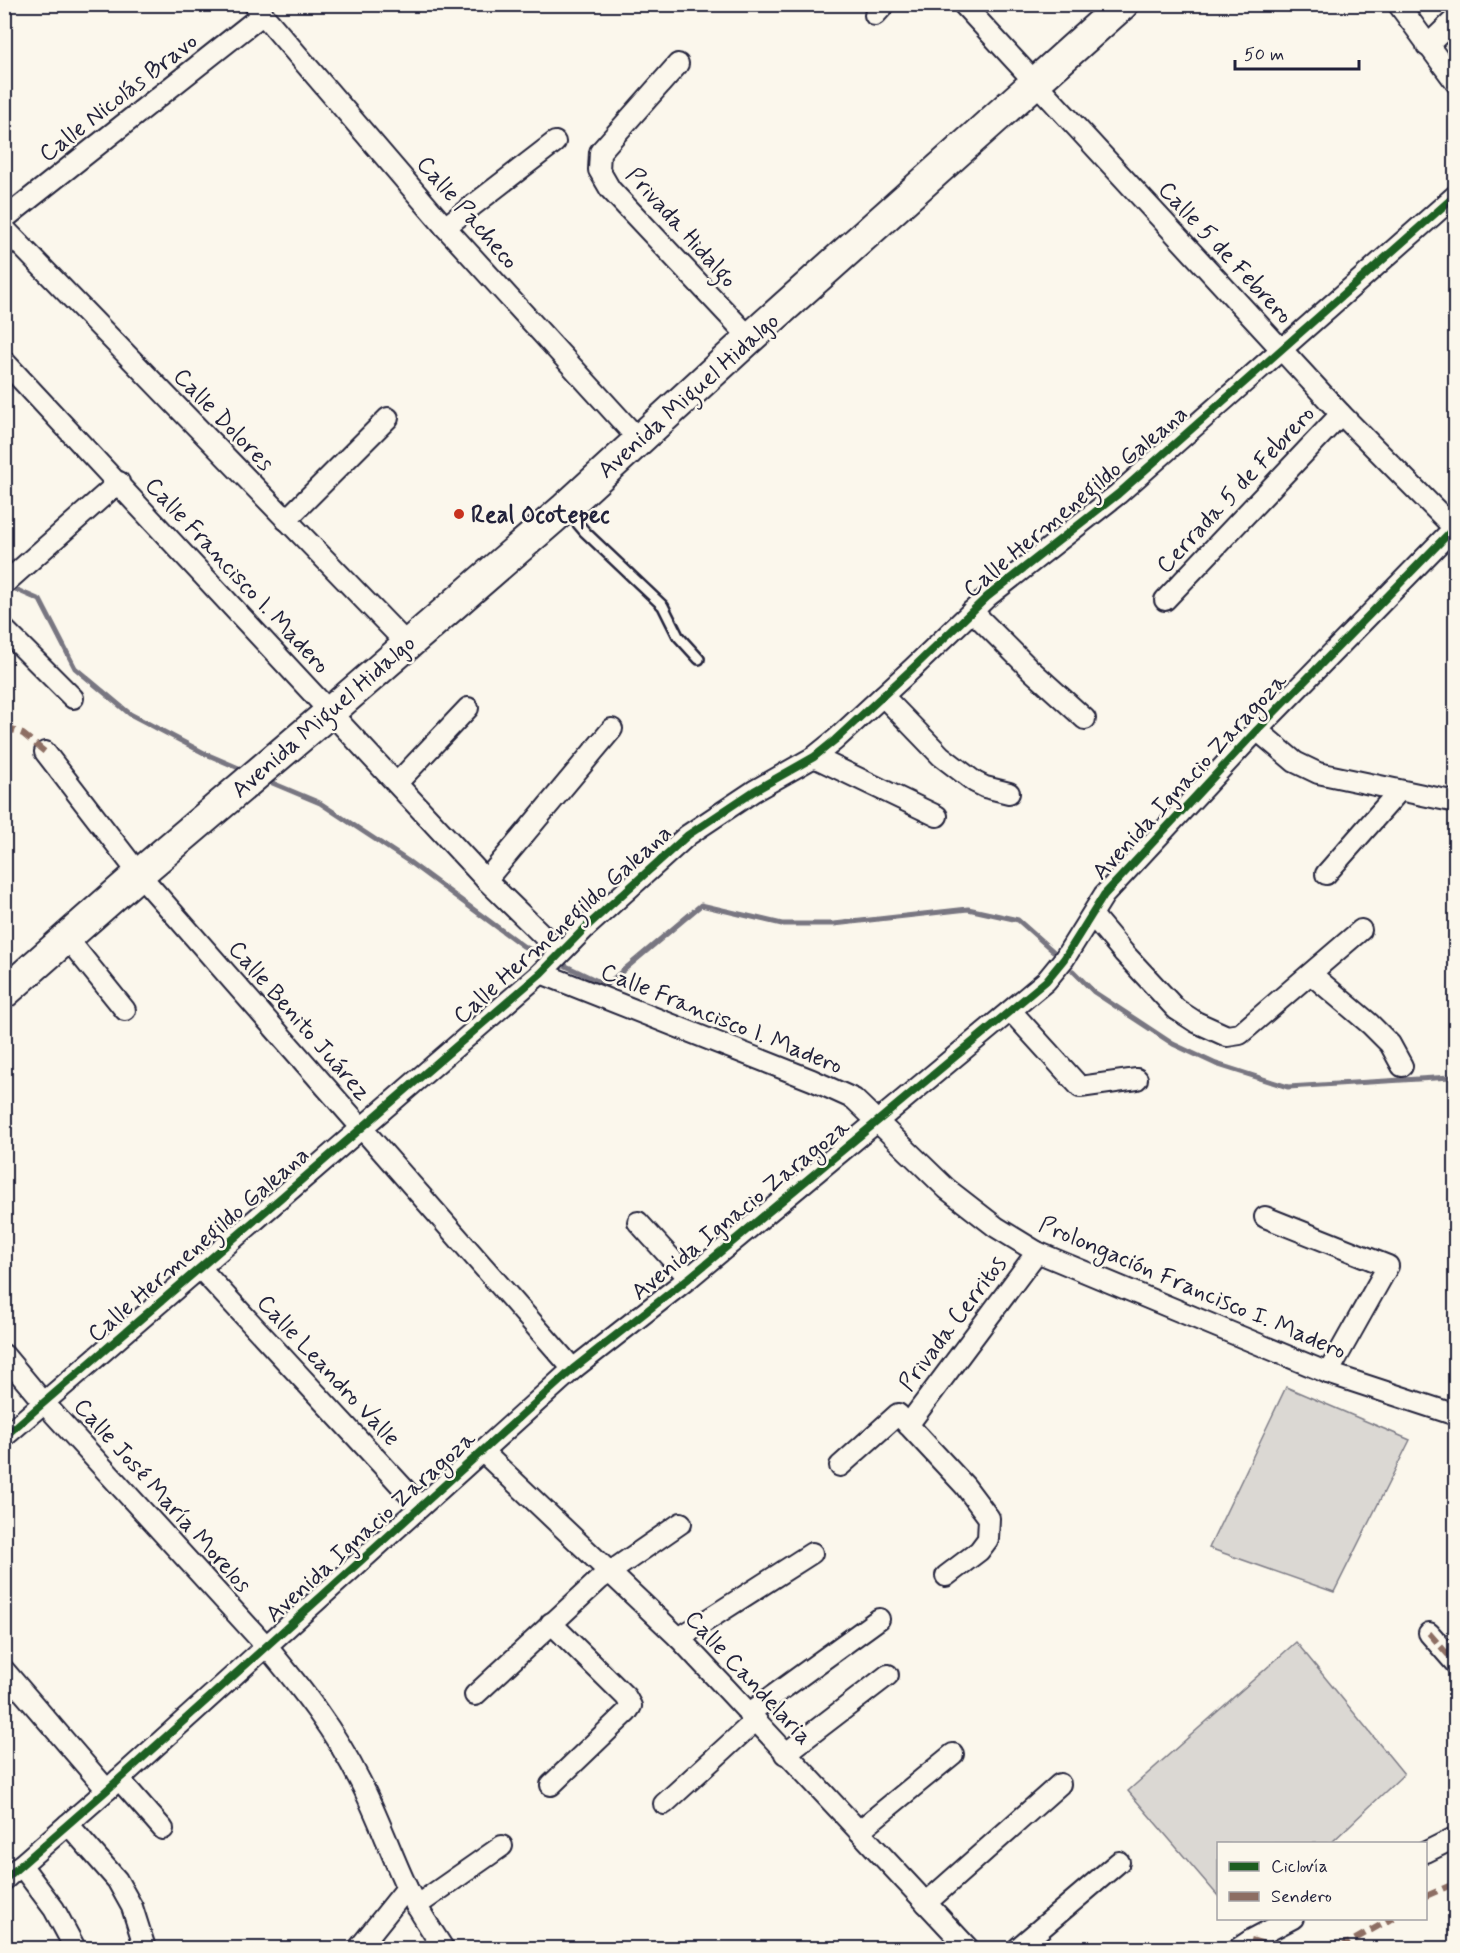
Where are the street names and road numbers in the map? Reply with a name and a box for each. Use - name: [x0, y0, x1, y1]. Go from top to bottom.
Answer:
- street label: Calle Nicolás Bravo: [33, 26, 205, 170]
- street label: Calle Pacheco: [409, 150, 525, 276]
- street label: Privada Hidalgo: [616, 161, 743, 297]
- street label: Calle 5 de Febrero: [1151, 175, 1299, 331]
- street label: Avenida Miguel Hidalgo: [592, 306, 788, 488]
- street label: Calle Dolores: [166, 362, 280, 479]
- street label: Calle Hermenegildo Galeana: [957, 399, 1197, 608]
- street label: Cerrada 5 de Febrero: [1150, 399, 1322, 581]
- street label: Calle Francisco I. Madero: [138, 471, 336, 681]
- street label: Avenida Miguel Hidalgo: [225, 629, 425, 808]
- street label: Avenida Ignacio Zaragoza: [1086, 666, 1296, 889]
- street label: Calle Hermenegildo Galeana: [447, 818, 681, 1034]
- street label: Calle Benito Juárez: [221, 934, 377, 1108]
- street label: Calle Francisco I. Madero: [596, 957, 847, 1082]
- street label: Avenida Ignacio Zaragoza: [625, 1112, 858, 1310]
- street label: Calle Hermenegildo Galeana: [81, 1140, 318, 1352]
- street label: Prolongación Francisco I. Madero: [1033, 1209, 1351, 1369]
- street label: Privada Cerritos: [892, 1250, 1014, 1398]
- street label: Calle Leandro Valle: [249, 1288, 406, 1454]
- street label: Calle José María Morelos: [66, 1392, 258, 1600]
- street label: Avenida Ignacio Zaragoza: [259, 1424, 485, 1631]
- street label: Calle Candelaria: [677, 1604, 818, 1752]

